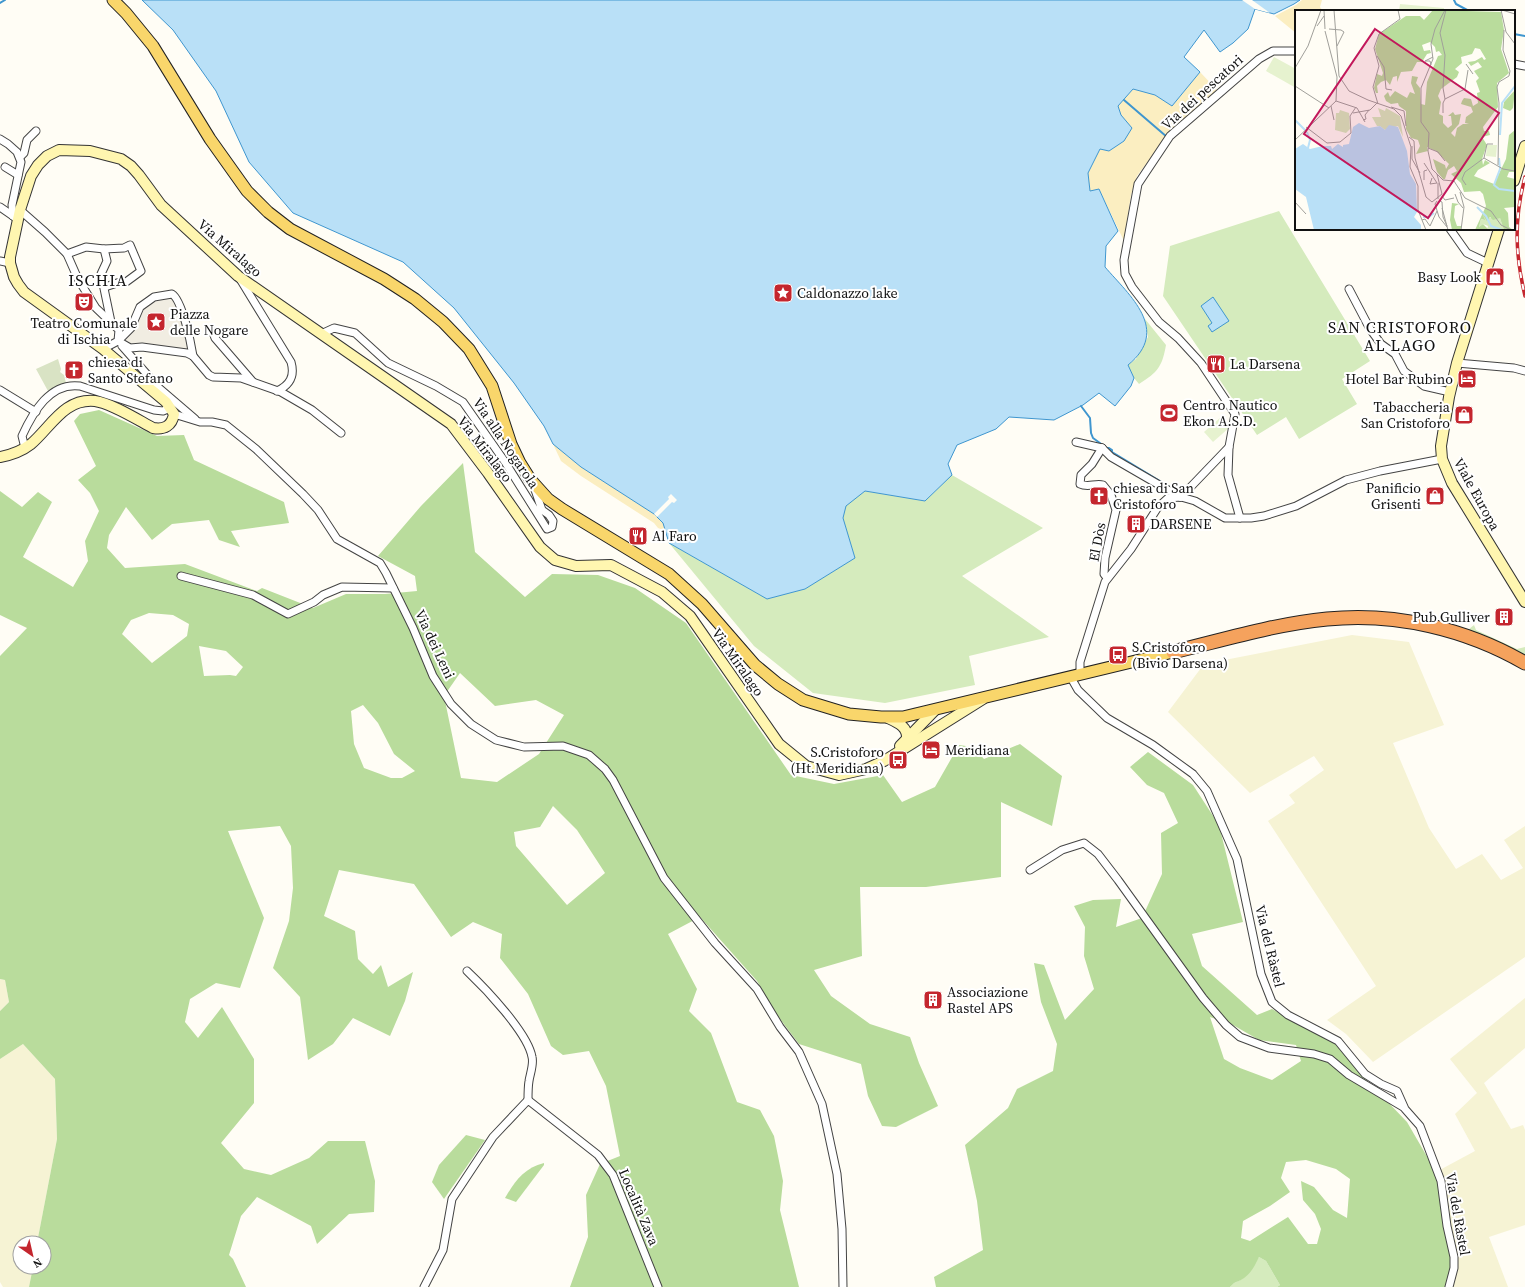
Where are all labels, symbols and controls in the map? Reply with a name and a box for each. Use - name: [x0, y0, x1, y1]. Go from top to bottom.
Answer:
- inset map: [1295, 10, 1515, 230]
- street label: Via dei pescatori: [1157, 50, 1247, 134]
- street label: Via Miralago: [194, 215, 267, 282]
- shop icon: Basy Look: [1484, 266, 1506, 288]
- place label: Basy Look: [1417, 267, 1481, 287]
- district label: ISCHIA: [68, 269, 128, 291]
- place icon: Caldonazzo lake: [772, 282, 794, 304]
- place label: Caldonazzo lake: [797, 283, 898, 303]
- theatre icon: Teatro Comunale di Ischia: [73, 291, 95, 313]
- place label: Piazza delle Nogare: [170, 304, 248, 340]
- place icon: Piazza delle Nogare: [145, 311, 167, 333]
- place label: Teatro Comunale di Ischia: [30, 313, 138, 349]
- district label: SAN CRISTOFORO AL LAGO: [1328, 316, 1472, 356]
- place label: chiesa di Santo Stefano: [88, 352, 173, 388]
- restaurant icon: La Darsena: [1205, 353, 1227, 375]
- place label: La Darsena: [1230, 354, 1301, 374]
- church icon: chiesa di Santo Stefano: [63, 359, 85, 381]
- hotel icon: Hotel Bar Rubino: [1456, 368, 1478, 390]
- place label: Hotel Bar Rubino: [1345, 369, 1453, 389]
- street label: Via alla Nogarola: [468, 394, 544, 493]
- place label: Centro Nautico Ekon A.S.D.: [1183, 395, 1278, 431]
- place label: Tabaccheria San Cristoforo: [1361, 397, 1451, 433]
- sports icon: Centro Nautico Ekon A.S.D.: [1158, 402, 1180, 424]
- shop icon: Tabaccheria San Cristoforo: [1453, 404, 1475, 426]
- street label: Via Miralago: [453, 412, 517, 487]
- street label: Viale Europa: [1449, 454, 1506, 535]
- place label: chiesa di San Cristoforo: [1113, 478, 1194, 514]
- place label: Panificio Grisenti: [1366, 478, 1421, 514]
- church icon: chiesa di San Cristoforo: [1088, 485, 1110, 507]
- shop icon: Panificio Grisenti: [1424, 485, 1446, 507]
- building icon: DARSENE: [1125, 513, 1147, 535]
- place label: DARSENE: [1150, 514, 1211, 534]
- street label: El Dòs: [1083, 521, 1111, 563]
- restaurant icon: Al Faro: [627, 525, 649, 547]
- place label: Al Faro: [652, 526, 697, 546]
- street label: Via dei Leni: [410, 606, 460, 682]
- building icon: Pub Gulliver: [1493, 606, 1515, 628]
- place label: Pub Gulliver: [1412, 607, 1490, 627]
- street label: Via Miralago: [707, 624, 769, 700]
- place label: S.Cristoforo (Bivio Darsena): [1132, 637, 1228, 673]
- bus stop icon: S.Cristoforo (Bivio Darsena): [1107, 644, 1129, 666]
- hotel icon: Meridiana: [920, 739, 942, 761]
- place label: Meridiana: [945, 740, 1010, 760]
- place label: S.Cristoforo (Ht.Meridiana): [791, 742, 884, 778]
- bus stop icon: S.Cristoforo (Ht.Meridiana): [887, 749, 909, 771]
- street label: Via del Ràstel: [1250, 903, 1290, 989]
- place label: Associazione Rastel APS: [947, 982, 1028, 1018]
- building icon: Associazione Rastel APS: [922, 989, 944, 1011]
- street label: Località Zava: [614, 1165, 665, 1249]
- street label: Via del Ràstel: [1441, 1171, 1475, 1257]
- north arrow: [12, 1235, 52, 1275]
- text: N: [30, 1254, 45, 1271]

